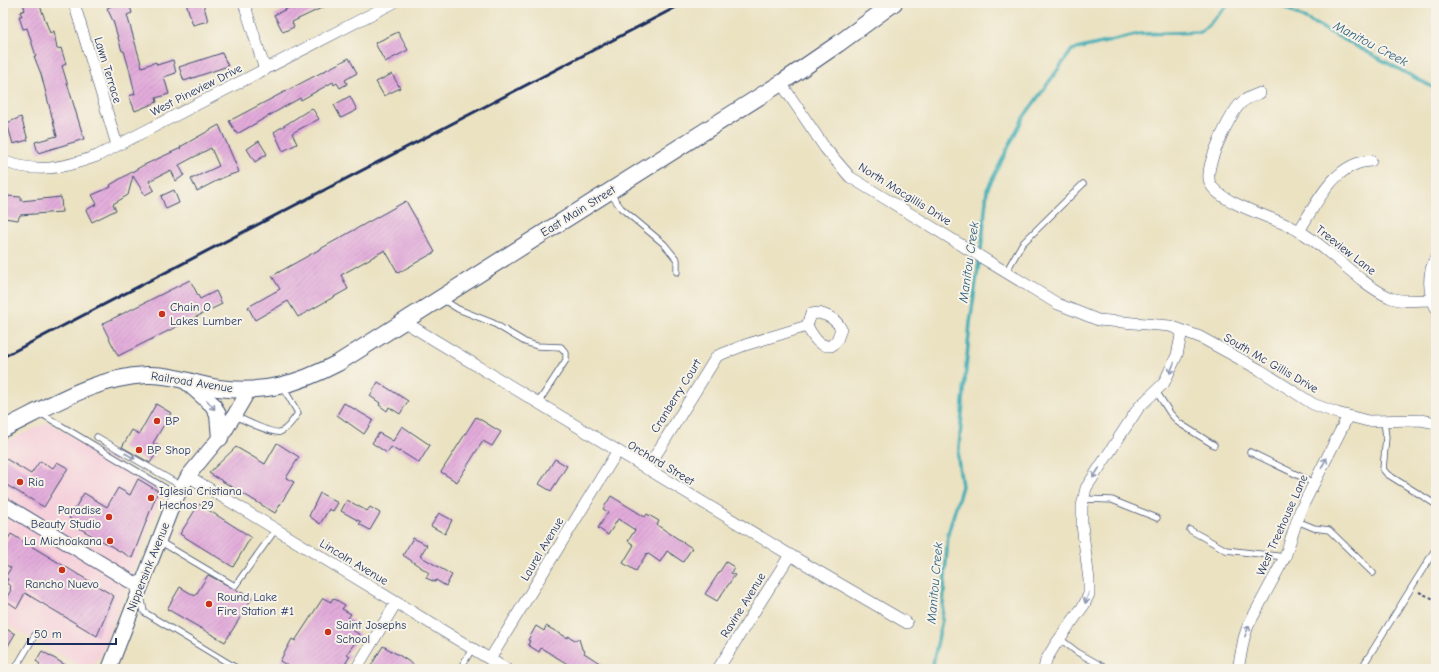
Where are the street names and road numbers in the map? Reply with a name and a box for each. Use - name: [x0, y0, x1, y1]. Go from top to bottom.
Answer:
- street label: Lawn Terrace: [91, 35, 125, 105]
- street label: West Pineview Drive: [148, 61, 244, 119]
- street label: North Macgillis Drive: [856, 160, 954, 228]
- street label: East Main Street: [538, 182, 618, 240]
- street label: Treeview Lane: [1313, 222, 1379, 278]
- street label: South Mc Gillis Drive: [1221, 330, 1321, 396]
- street label: Cranberry Court: [648, 356, 705, 435]
- street label: Railroad Avenue: [150, 369, 234, 395]
- street label: Orchard Street: [625, 438, 697, 489]
- street label: West Treehouse Lane: [1253, 472, 1311, 578]
- street label: Laurel Avenue: [517, 515, 567, 583]
- street label: Nippersink Avenue: [124, 520, 172, 614]
- street label: Lincoln Avenue: [317, 536, 391, 588]
- street label: Ravine Avenue: [717, 570, 769, 640]

